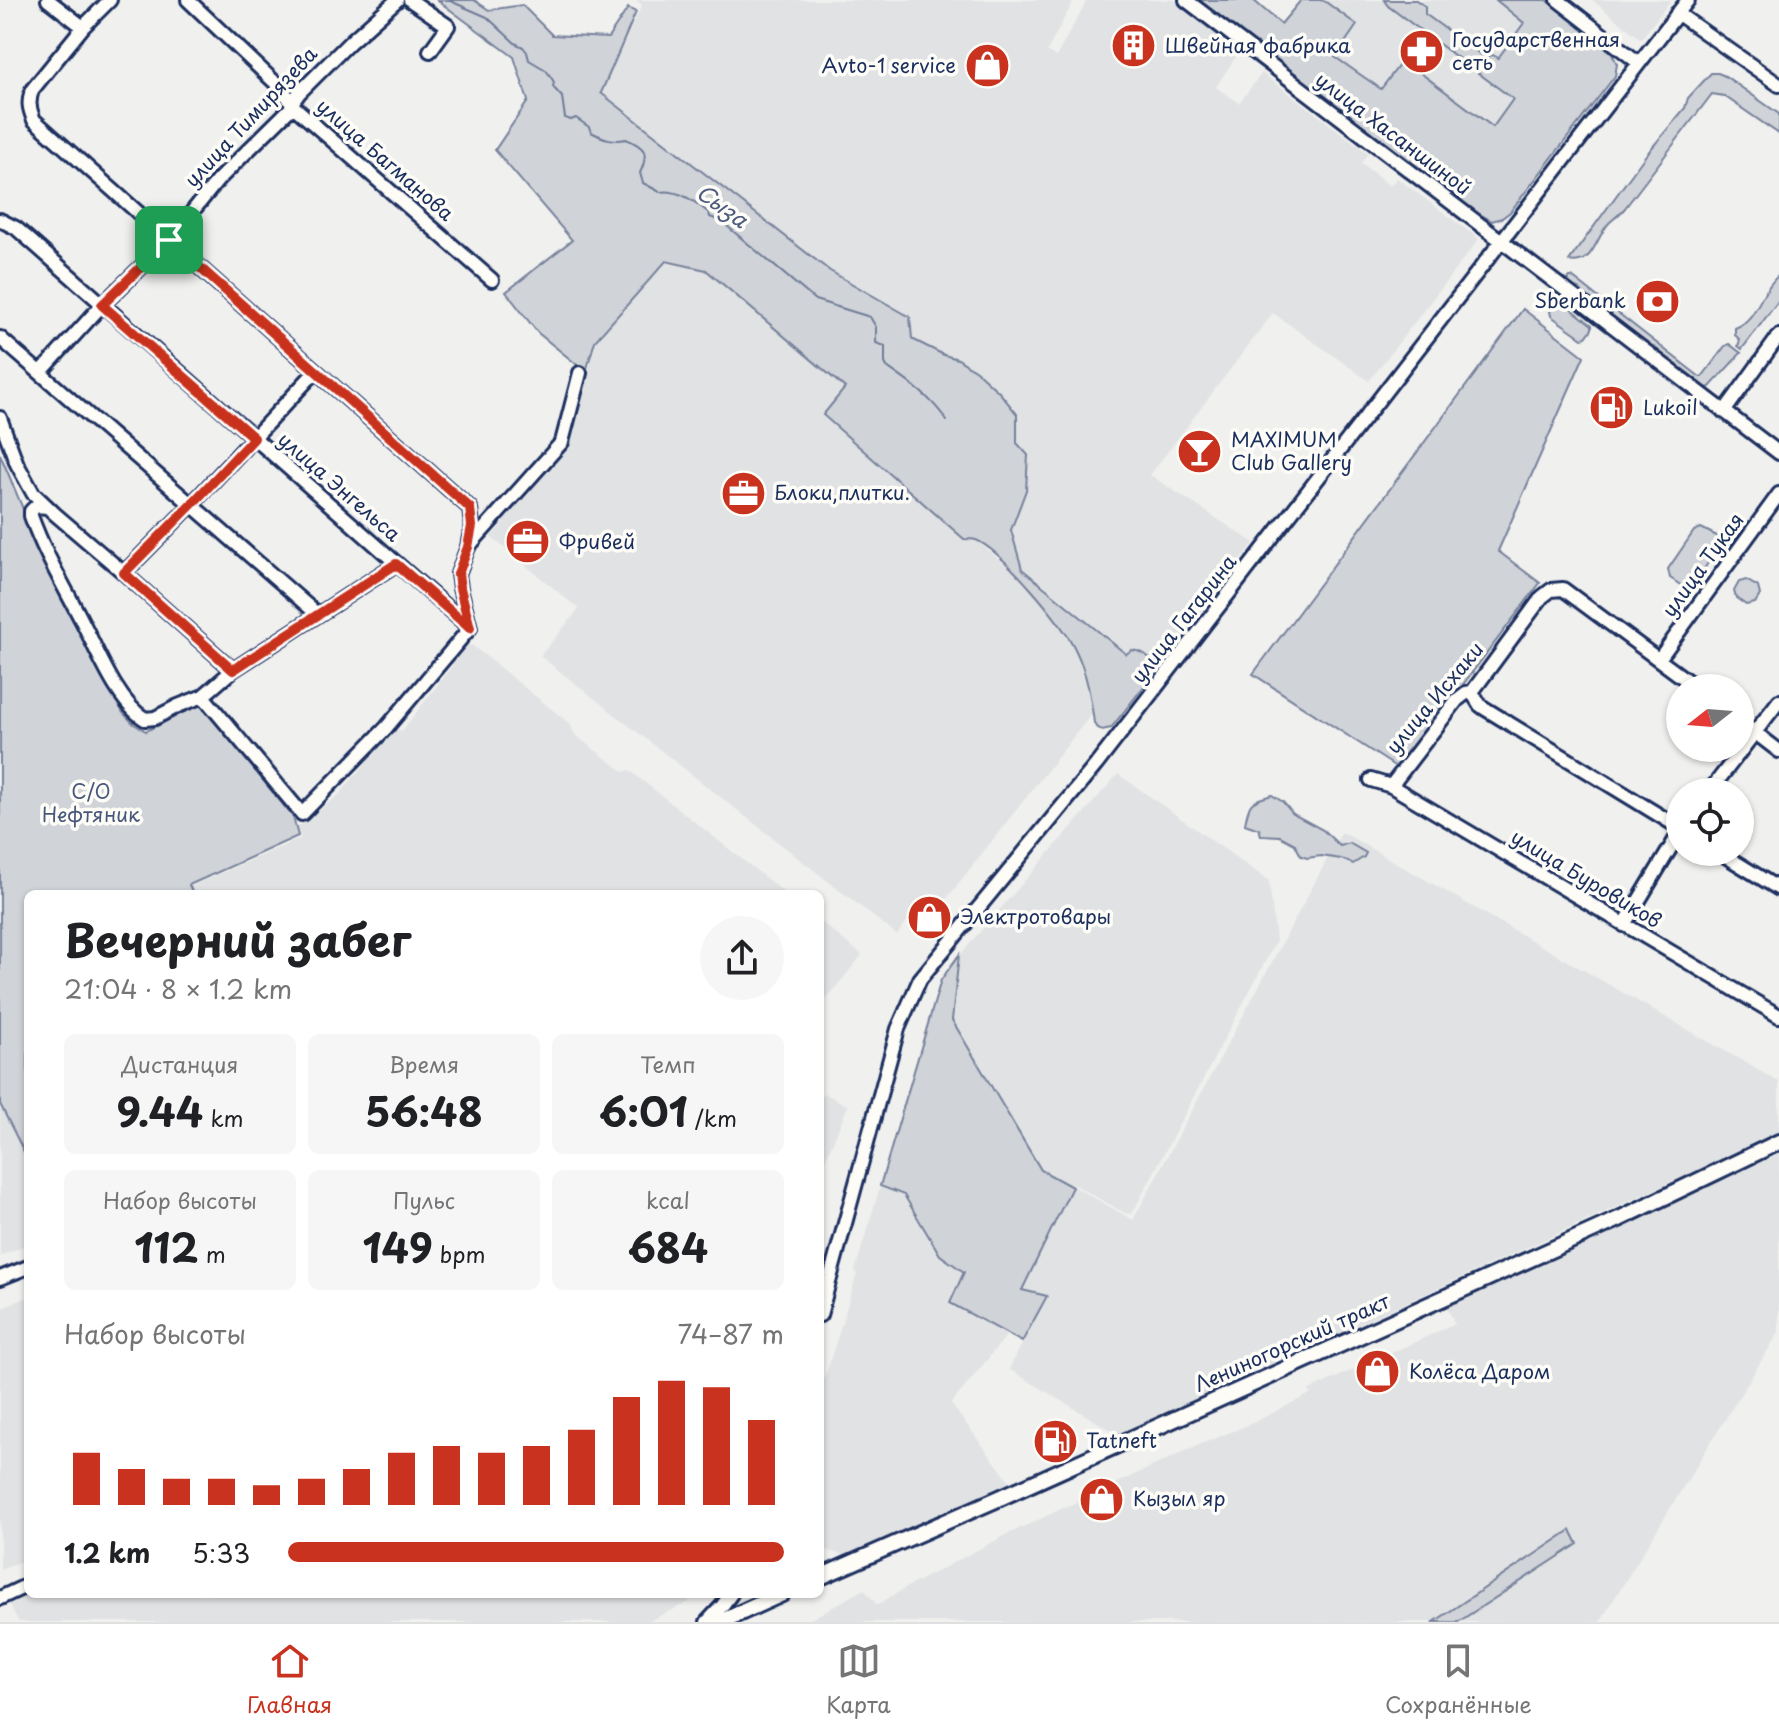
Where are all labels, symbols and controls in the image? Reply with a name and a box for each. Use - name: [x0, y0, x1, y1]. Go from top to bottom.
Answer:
- building icon: Швейная фабрика: [1110, 22, 1158, 70]
- place label: Государственная сеть: [1452, 24, 1620, 77]
- pharmacy icon: Государственная сеть: [1397, 28, 1445, 76]
- place label: Швейная фабрика: [1165, 30, 1351, 60]
- street label: улица Тимирязева: [177, 39, 324, 194]
- shop icon: Avto-1 service: [963, 42, 1011, 90]
- place label: Avto-1 service: [822, 50, 956, 80]
- street label: улица Хасаншиной: [1309, 64, 1478, 202]
- street label: улица Багманова: [310, 91, 461, 228]
- water label: Сыза: [690, 175, 757, 236]
- pin: [135, 206, 203, 274]
- icon: arrive: [147, 218, 191, 262]
- bank icon: Sberbank: [1633, 277, 1681, 325]
- place label: Sberbank: [1534, 285, 1626, 315]
- fuel station icon: Lukoil: [1588, 384, 1636, 432]
- place label: Lukoil: [1643, 392, 1698, 422]
- street label: улица Энгельса: [272, 424, 408, 548]
- place label: MAXIMUM Club Gallery: [1231, 424, 1352, 477]
- bar icon: MAXIMUM Club Gallery: [1176, 428, 1224, 476]
- office icon: Блоки,плитки.: [719, 469, 767, 517]
- place label: Блоки,плитки.: [774, 477, 910, 507]
- street label: улица Тукая: [1654, 506, 1750, 623]
- office icon: Фривей: [504, 518, 552, 566]
- place label: Фривей: [559, 526, 635, 556]
- street label: улица Гагарина: [1123, 547, 1243, 689]
- street label: улица Исхаки: [1378, 635, 1490, 760]
- north arrow: [1666, 674, 1754, 762]
- map controls: [1666, 674, 1754, 866]
- park label: С/О Нефтяник: [42, 776, 140, 829]
- button: locate: [1666, 778, 1754, 866]
- street label: улица Буровиков: [1506, 821, 1667, 935]
- shop icon: Электротовары: [905, 893, 953, 941]
- place label: Электротовары: [960, 901, 1111, 931]
- text: Вечерний забег: [64, 906, 411, 972]
- button: share: [700, 916, 784, 1000]
- text: 21:04 · 8 × 1.2 km: [64, 969, 292, 1008]
- text: Дистанция: [122, 1047, 238, 1080]
- text: Время: [389, 1047, 459, 1080]
- text: Темп: [640, 1047, 696, 1080]
- text: 9.44: [116, 1080, 203, 1141]
- text: 56:48: [365, 1080, 483, 1141]
- text: 6:01: [599, 1080, 688, 1141]
- text: km: [203, 1101, 244, 1134]
- text: /km: [688, 1101, 737, 1134]
- text: Набор высоты: [103, 1183, 257, 1216]
- text: Пульс: [393, 1183, 455, 1216]
- text: kcal: [646, 1183, 690, 1216]
- text: 112: [134, 1216, 199, 1277]
- text: 149: [362, 1216, 433, 1277]
- text: 684: [628, 1216, 708, 1277]
- text: m: [199, 1237, 226, 1270]
- text: bpm: [433, 1237, 486, 1270]
- street label: Лениногорский тракт: [1189, 1285, 1394, 1399]
- text: Набор высоты: [64, 1314, 246, 1353]
- text: 74–87 m: [678, 1314, 784, 1353]
- shop icon: Колёса Даром: [1354, 1348, 1402, 1396]
- place label: Колёса Даром: [1409, 1356, 1550, 1386]
- fuel station icon: Tatneft: [1031, 1417, 1079, 1465]
- place label: Tatneft: [1086, 1425, 1157, 1455]
- shop icon: Кызыл яр: [1078, 1475, 1126, 1523]
- place label: Кызыл яр: [1133, 1483, 1226, 1513]
- text: 1.2 km: [64, 1533, 150, 1572]
- text: 5:33: [192, 1533, 250, 1572]
- tab: Главная: [247, 1639, 332, 1720]
- tab: Карта: [826, 1639, 891, 1720]
- tab: Сохранённые: [1385, 1639, 1532, 1720]

